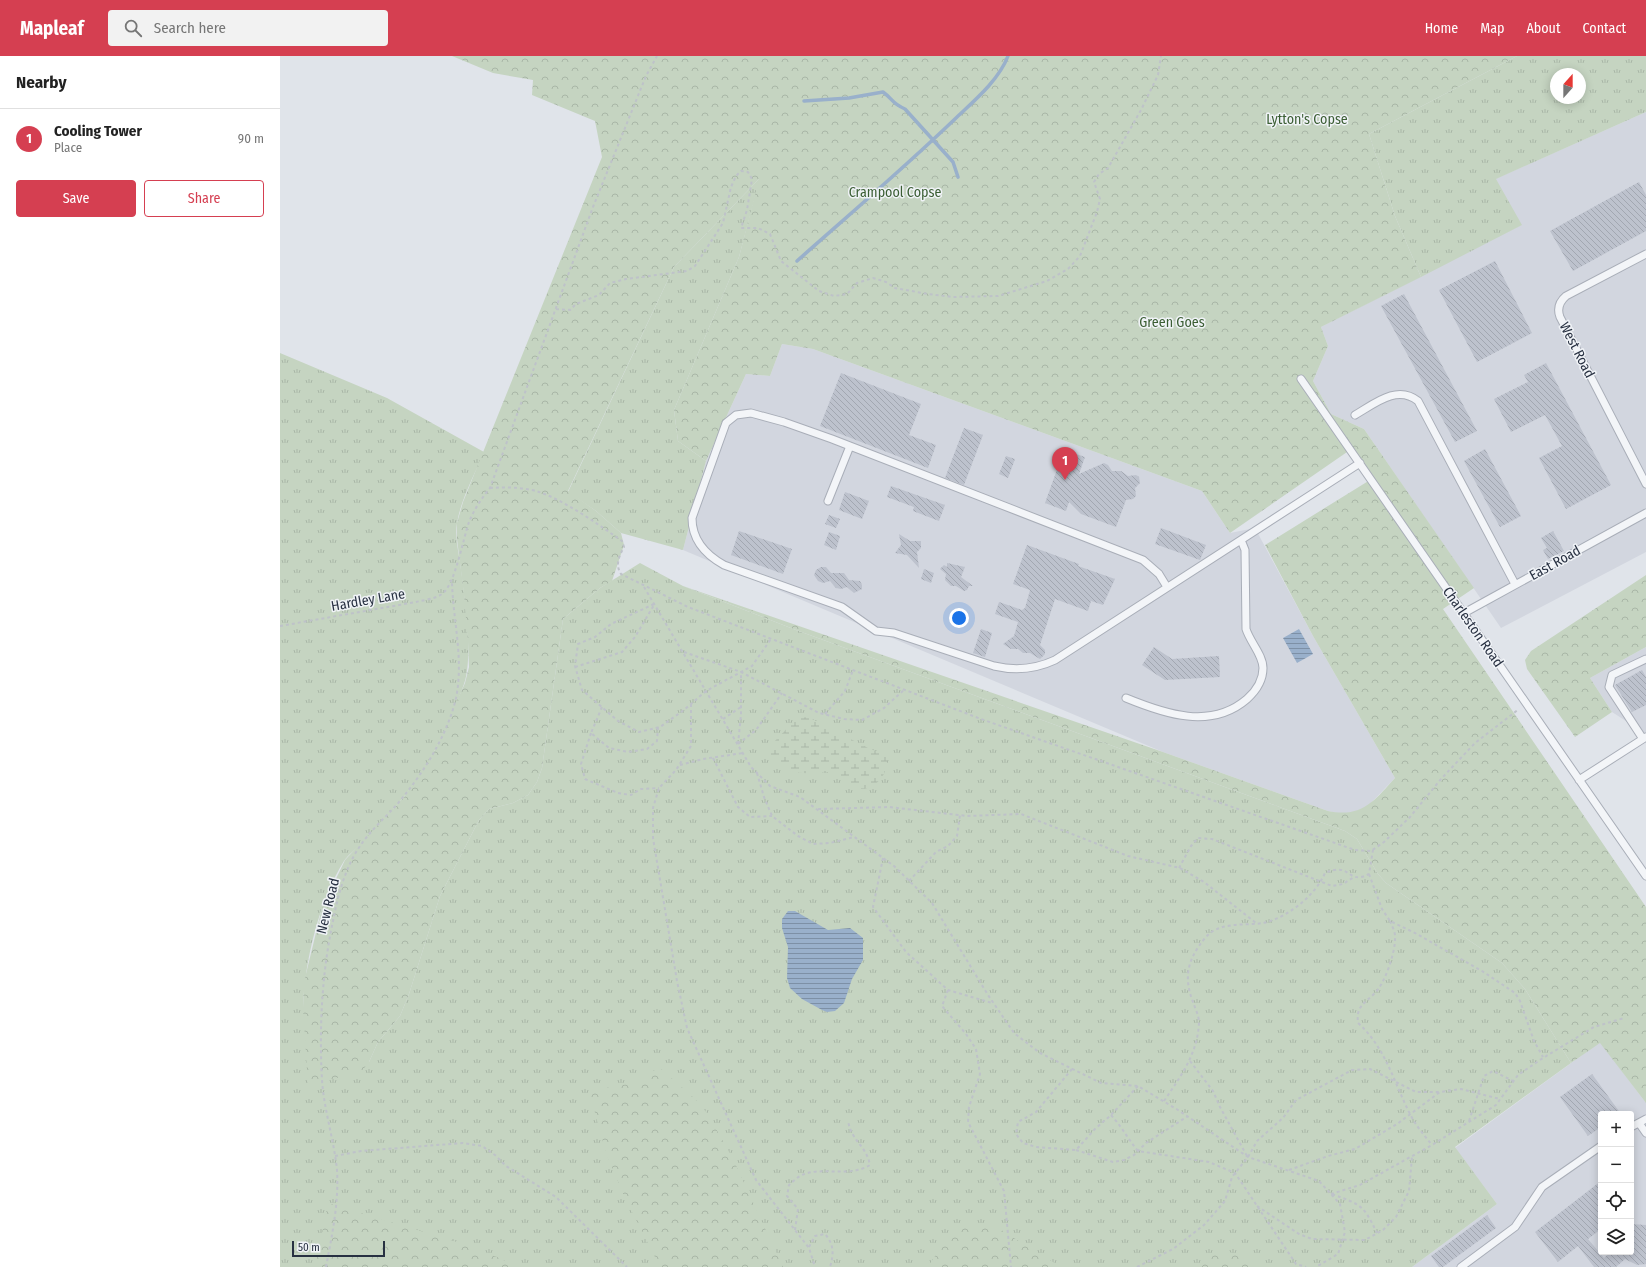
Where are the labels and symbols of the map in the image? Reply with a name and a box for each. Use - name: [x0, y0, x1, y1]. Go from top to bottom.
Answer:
- north arrow: [1550, 68, 1586, 104]
- park label: Lytton's Copse: [1266, 111, 1348, 128]
- park label: Crampool Copse: [849, 184, 941, 201]
- park label: Green Goes: [1139, 314, 1205, 331]
- street label: West Road: [1556, 319, 1598, 381]
- pin: 1: [1052, 447, 1078, 480]
- street label: East Road: [1526, 542, 1584, 584]
- street label: Charleston Road: [1439, 584, 1507, 670]
- street label: Hardley Lane: [330, 585, 406, 615]
- your location: [949, 608, 969, 628]
- street label: New Road: [313, 876, 343, 936]
- scale bar: [292, 1239, 385, 1258]

